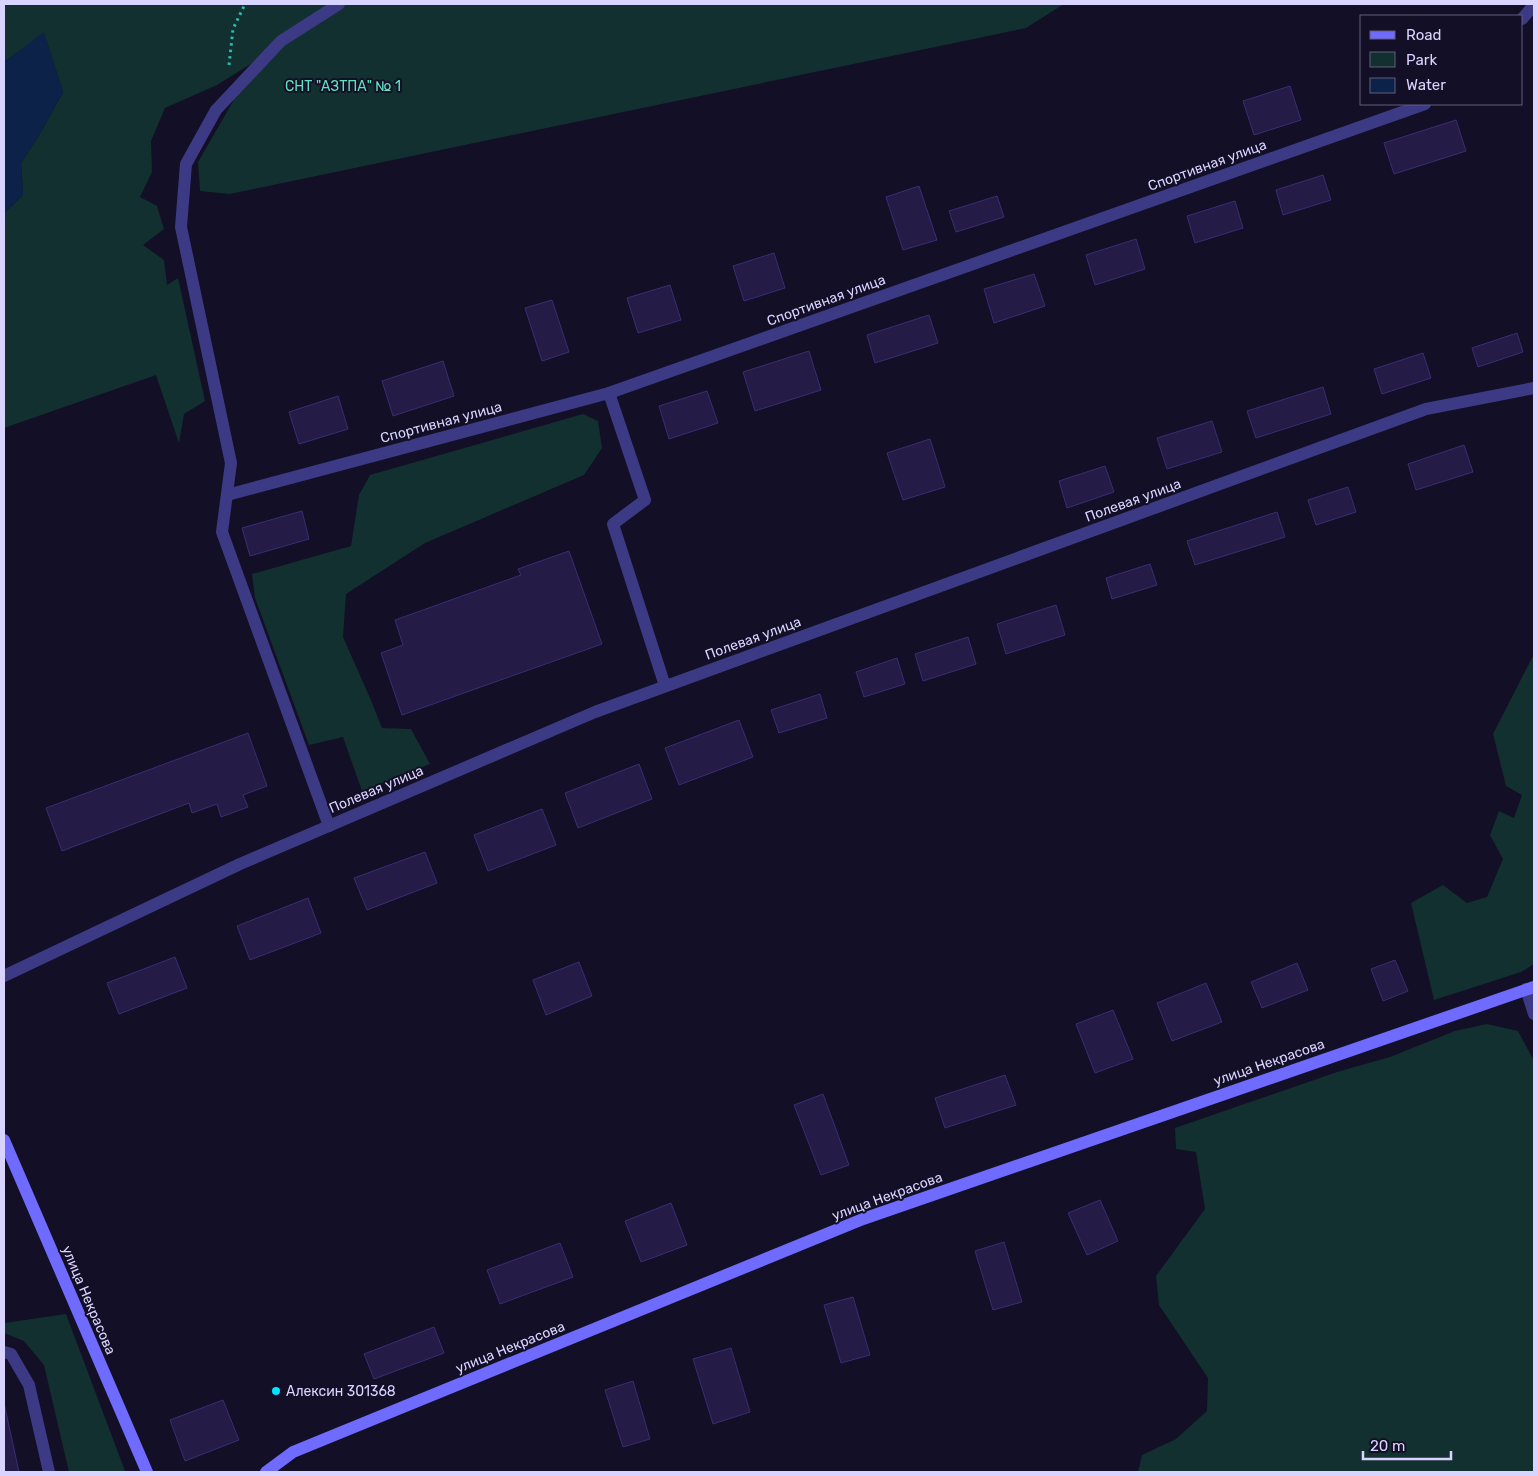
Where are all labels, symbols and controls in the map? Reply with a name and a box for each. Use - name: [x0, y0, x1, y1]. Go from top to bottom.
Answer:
- legend: [1360, 15, 1523, 105]
- text: Road: [1406, 26, 1442, 44]
- text: Park: [1406, 51, 1437, 69]
- text: Water: [1406, 76, 1446, 94]
- park label: СНТ "АЗТПА" № 1: [285, 78, 401, 95]
- street label: Спортивная улица: [1145, 136, 1269, 195]
- street label: Спортивная улица: [764, 271, 888, 330]
- street label: Спортивная улица: [378, 398, 504, 447]
- street label: Полевая улица: [1083, 475, 1183, 526]
- street label: Полевая улица: [703, 613, 803, 664]
- street label: Полевая улица: [326, 762, 426, 817]
- street label: улица Некрасова: [1211, 1035, 1327, 1089]
- street label: улица Некрасова: [830, 1169, 945, 1224]
- street label: улица Некрасова: [58, 1243, 119, 1357]
- street label: улица Некрасова: [453, 1318, 567, 1377]
- place label: Алексин 301368: [286, 1383, 396, 1400]
- marker: Алексин 301368: [270, 1385, 282, 1397]
- scale bar: [1363, 1428, 1450, 1460]
- text: 20 m: [1370, 1437, 1405, 1455]

